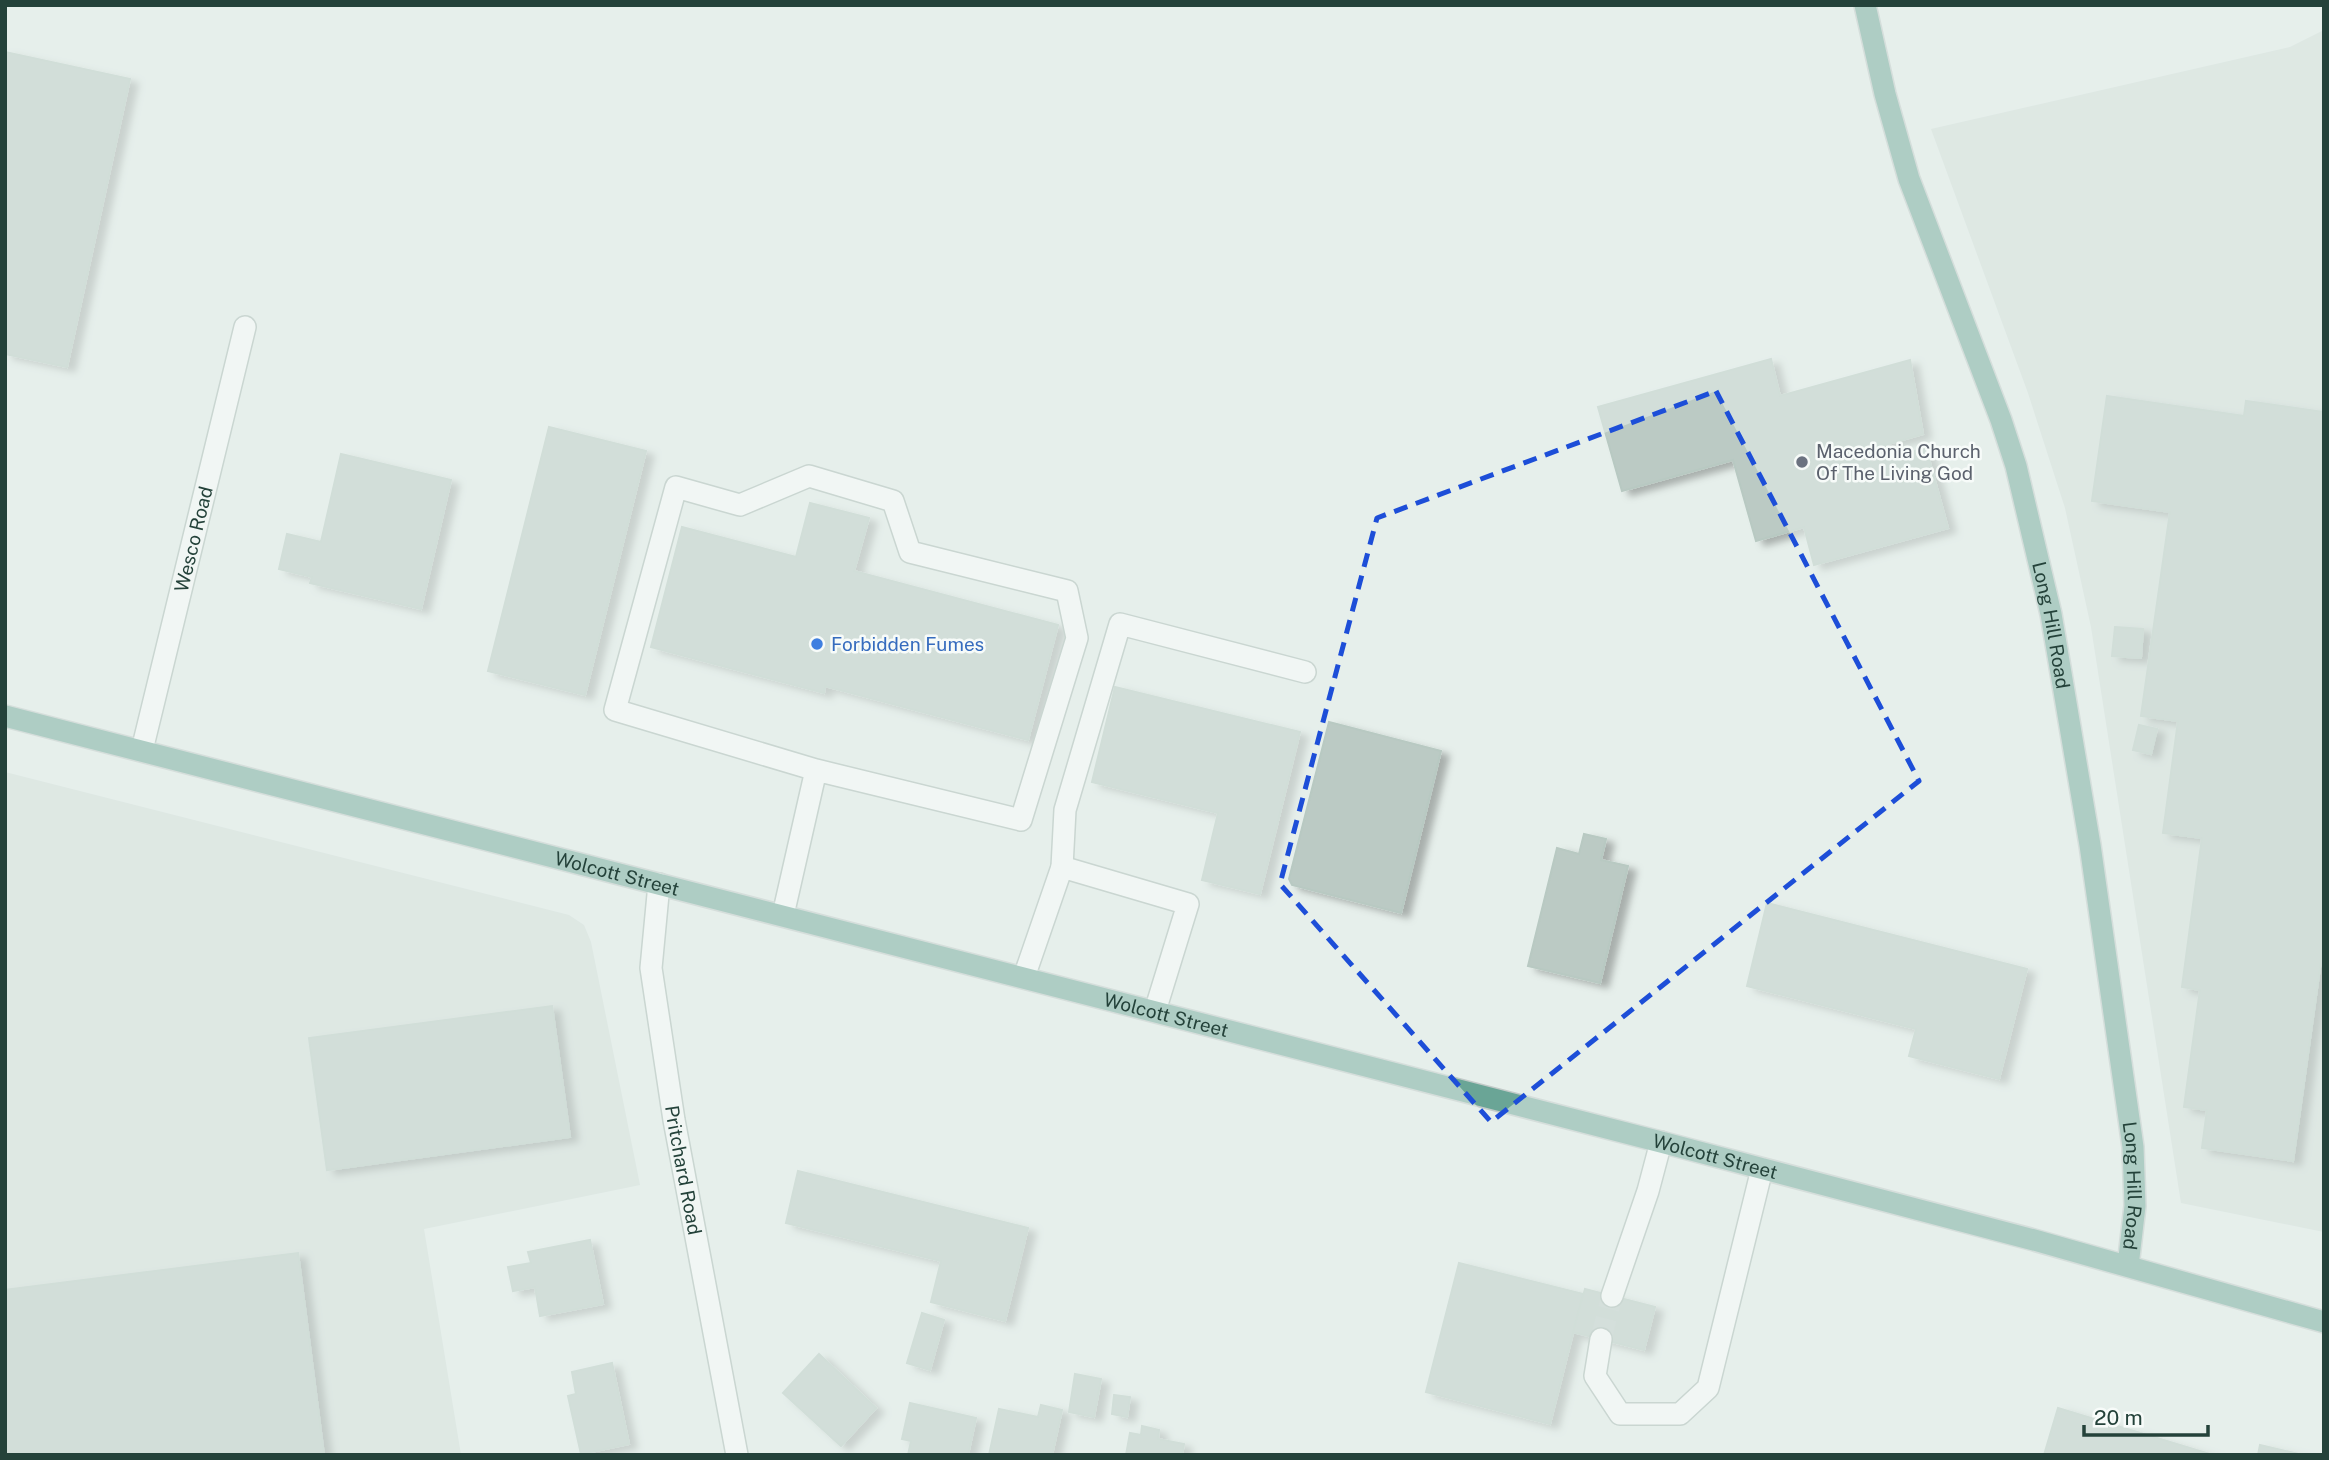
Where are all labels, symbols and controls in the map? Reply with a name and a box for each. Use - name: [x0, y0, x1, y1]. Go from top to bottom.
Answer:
- place label: Macedonia Church Of The Living God: [1816, 440, 1981, 484]
- marker: Macedonia Church Of The Living God: [1794, 454, 1810, 470]
- street label: Wesco Road: [170, 484, 217, 594]
- street label: Long Hill Road: [2028, 559, 2074, 690]
- place label: Forbidden Fumes: [831, 633, 984, 655]
- marker: Forbidden Fumes: [809, 636, 825, 652]
- street label: Wolcott Street: [552, 847, 682, 900]
- street label: Wolcott Street: [1102, 988, 1231, 1041]
- street label: Pritchard Road: [661, 1104, 706, 1237]
- street label: Long Hill Road: [2118, 1120, 2146, 1251]
- street label: Wolcott Street: [1651, 1129, 1780, 1183]
- scale bar: [2084, 1394, 2208, 1438]
- text: 20 m: [2094, 1405, 2143, 1430]

